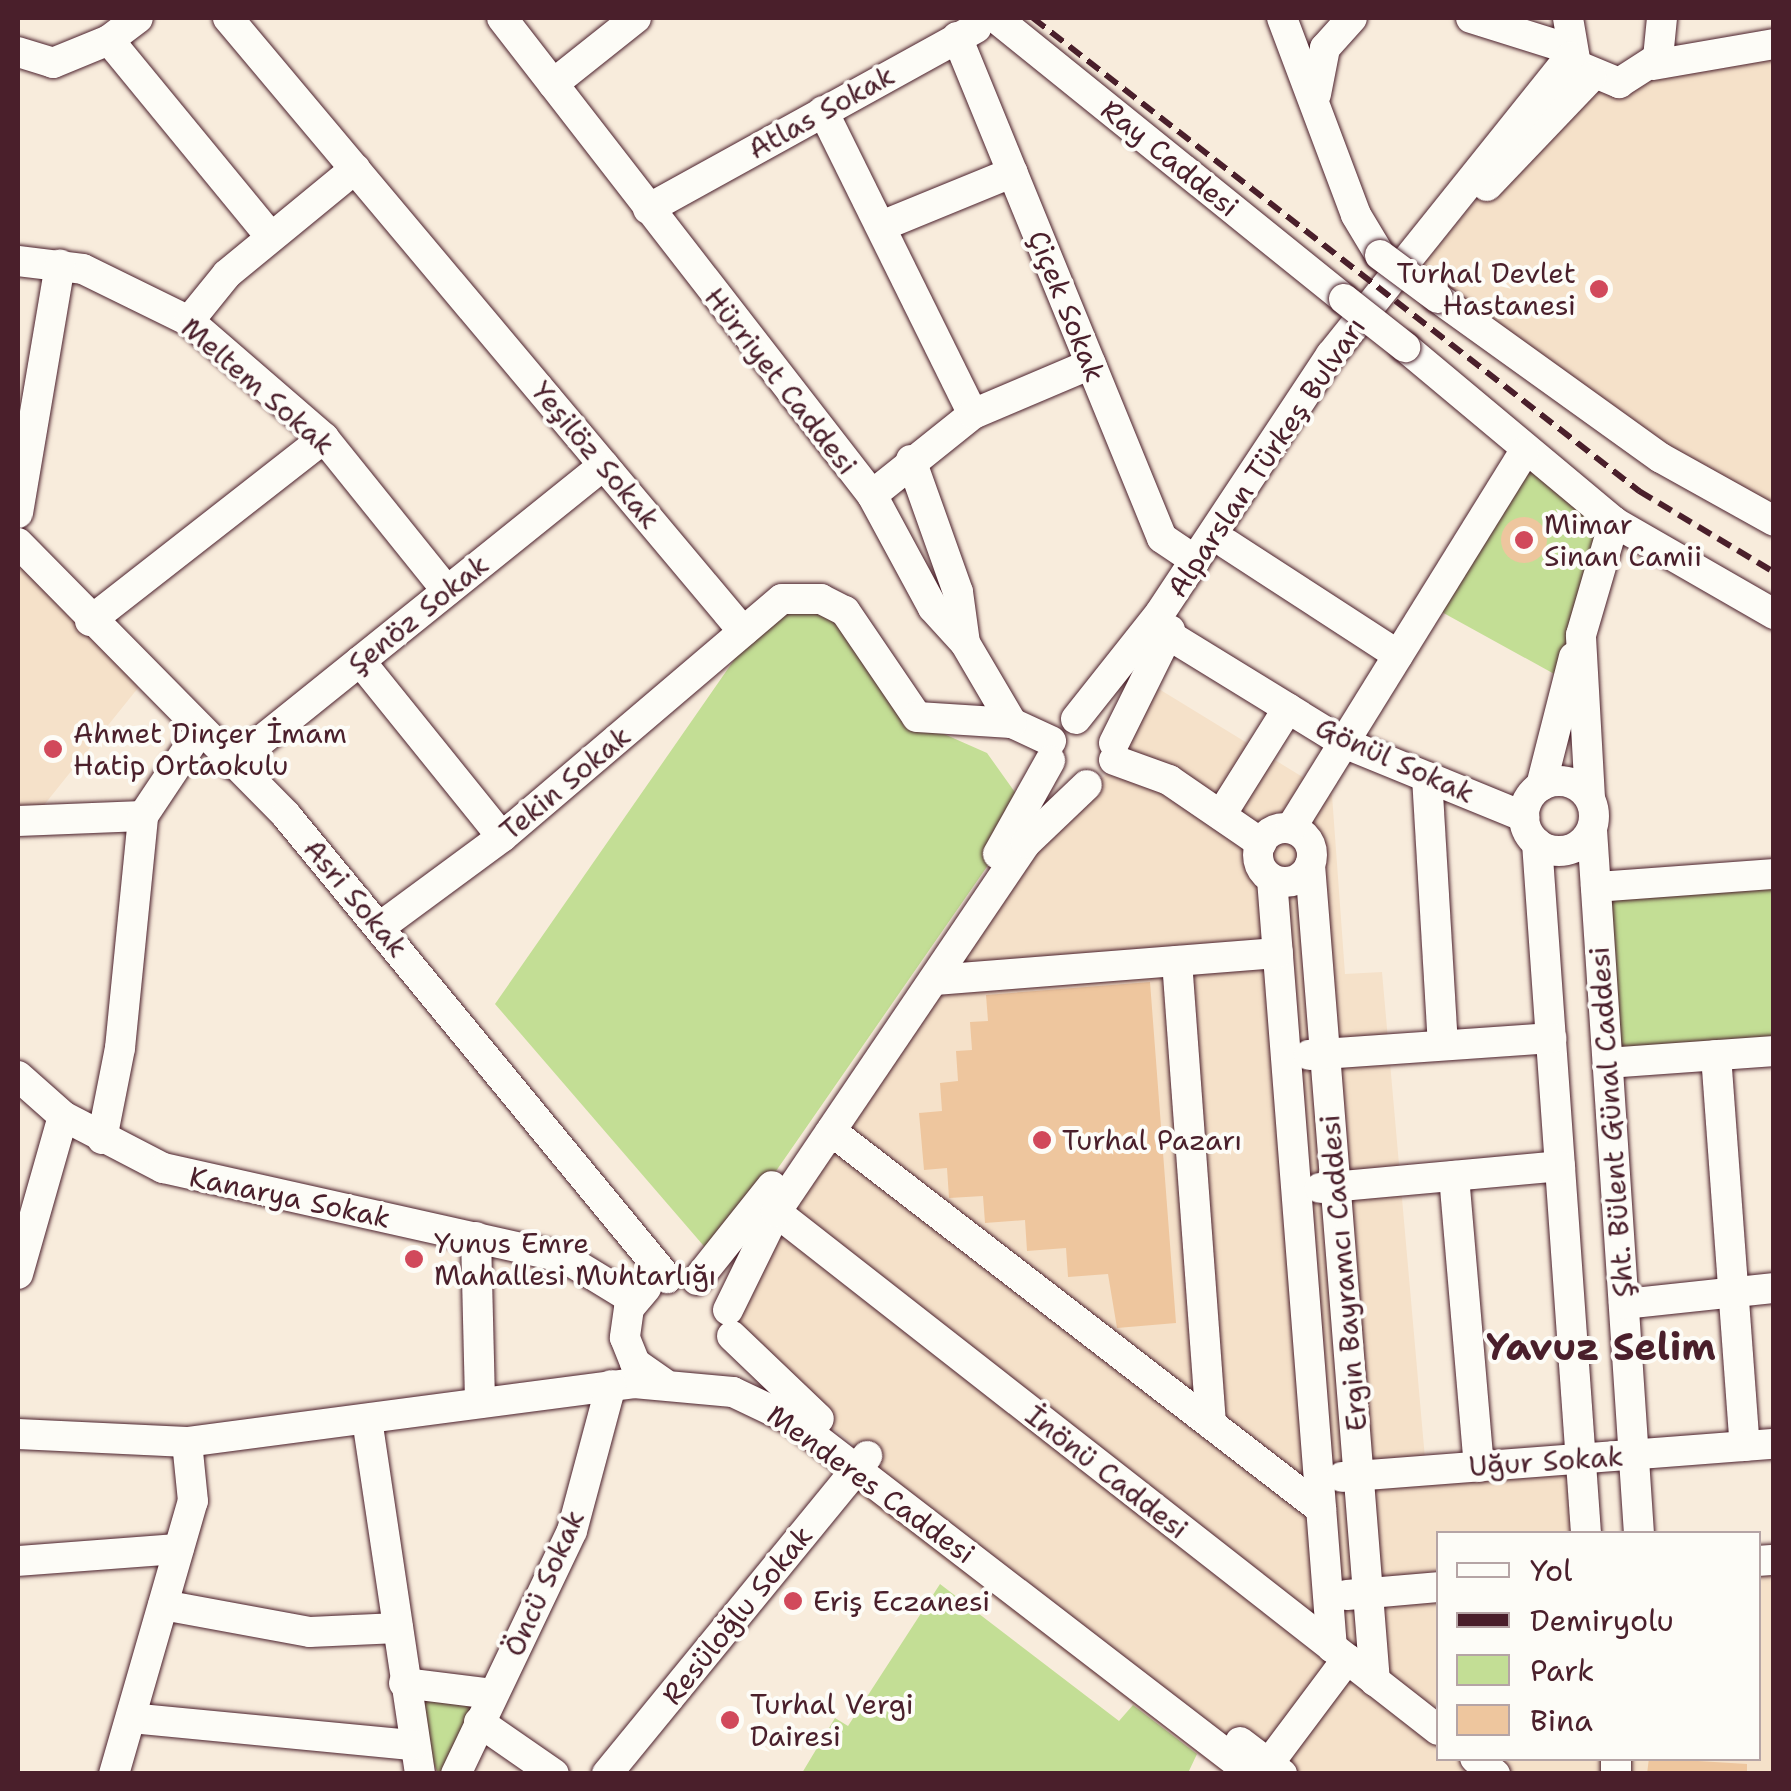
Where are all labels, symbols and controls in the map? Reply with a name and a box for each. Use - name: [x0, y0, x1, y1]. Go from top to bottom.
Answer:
- street label: Atlas Sokak: [742, 58, 900, 166]
- street label: Ray Caddesi: [1095, 92, 1245, 224]
- street label: Çiçek Sokak: [1021, 226, 1113, 386]
- place label: Turhal Devlet Hastanesi: [1397, 256, 1576, 322]
- marker: Turhal Devlet Hastanesi: [1586, 276, 1612, 302]
- street label: Hürriyet Caddesi: [698, 281, 864, 481]
- street label: Meltem Sokak: [175, 310, 341, 462]
- street label: Alparslan Türkeş Bulvarı: [1160, 311, 1372, 603]
- street label: Yeşilöz Sokak: [525, 375, 667, 535]
- place label: Mimar Sinan Camii: [1544, 507, 1702, 573]
- marker: Mimar Sinan Camii: [1513, 529, 1535, 551]
- street label: Şenöz Sokak: [341, 547, 495, 681]
- street label: Gönül Sokak: [1311, 710, 1479, 810]
- place label: Ahmet Dinçer İmam Hatip Ortaokulu: [73, 716, 347, 782]
- street label: Tekin Sokak: [493, 719, 637, 847]
- marker: Ahmet Dinçer İmam Hatip Ortaokulu: [42, 738, 64, 760]
- street label: Asri Sokak: [297, 832, 415, 964]
- street label: Şht. Bülent Günal Caddesi: [1582, 945, 1640, 1299]
- street label: Ergin Bayramcı Caddesi: [1312, 1113, 1374, 1433]
- place label: Turhal Pazarı: [1062, 1123, 1242, 1157]
- marker: Turhal Pazarı: [1031, 1129, 1053, 1151]
- street label: Kanarya Sokak: [186, 1159, 394, 1235]
- place label: Yunus Emre Mahallesi Muhtarlığı: [434, 1226, 717, 1292]
- marker: Yunus Emre Mahallesi Muhtarlığı: [403, 1248, 425, 1270]
- district label: Yavuz Selim: [1486, 1324, 1716, 1370]
- street label: Menderes Caddesi: [761, 1397, 981, 1571]
- street label: İnönü Caddesi: [1019, 1398, 1195, 1546]
- street label: Uğur Sokak: [1468, 1439, 1624, 1483]
- street label: Öncü Sokak: [497, 1505, 591, 1661]
- street label: Resüloğlu Sokak: [655, 1519, 819, 1711]
- legend: [1436, 1531, 1761, 1761]
- text: Yol: [1530, 1550, 1572, 1591]
- place label: Eriş Eczanesi: [813, 1584, 990, 1618]
- marker: Eriş Eczanesi: [782, 1590, 804, 1612]
- text: Demiryolu: [1530, 1600, 1674, 1641]
- text: Park: [1530, 1650, 1594, 1691]
- place label: Turhal Vergi Dairesi: [750, 1687, 914, 1753]
- text: Bina: [1530, 1700, 1593, 1741]
- marker: Turhal Vergi Dairesi: [719, 1709, 741, 1731]

